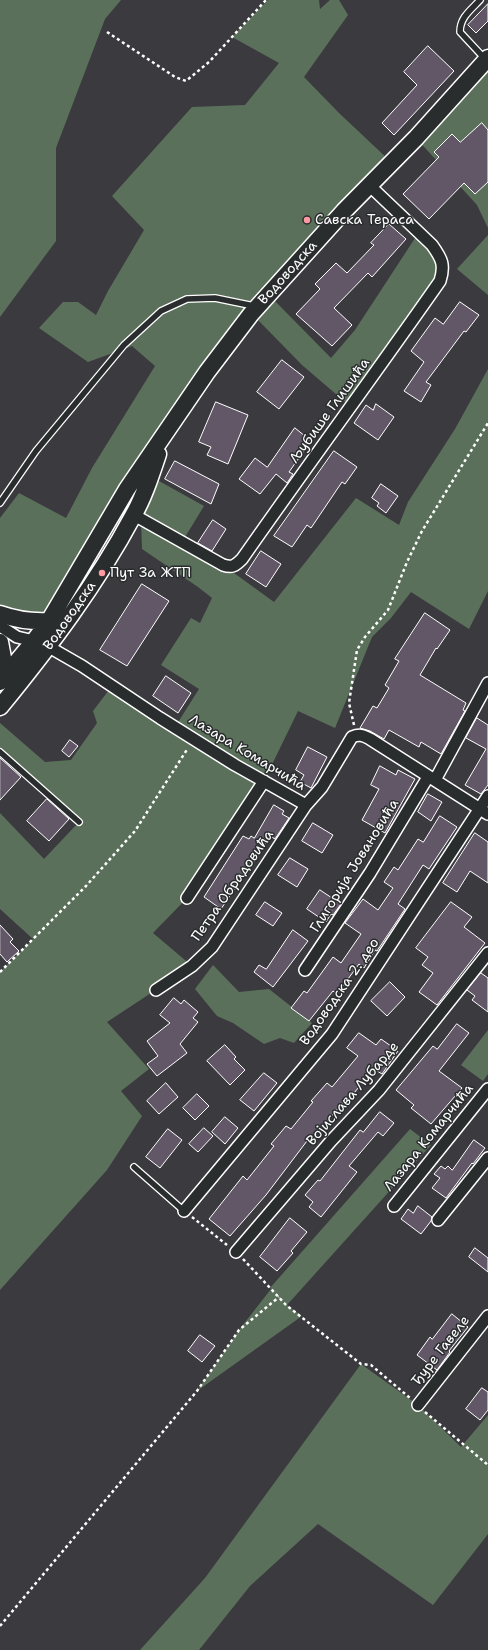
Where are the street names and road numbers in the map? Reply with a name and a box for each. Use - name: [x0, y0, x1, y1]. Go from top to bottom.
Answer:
- street label: Водоводска: [255, 238, 321, 308]
- street label: Љубише Глишића: [286, 355, 374, 467]
- street label: Водоводска: [40, 578, 100, 654]
- street label: Лазара Комарчића: [186, 711, 308, 795]
- street label: Глигорија Јовановића: [307, 796, 403, 936]
- street label: Петра Обрадовића: [188, 827, 278, 945]
- street label: Водоводска 2. део: [297, 935, 383, 1049]
- street label: Војислава Лубарде: [303, 1039, 403, 1149]
- street label: Лазара Комарчића: [381, 1081, 477, 1195]
- street label: Ђуре Гавеле: [408, 1313, 474, 1389]

